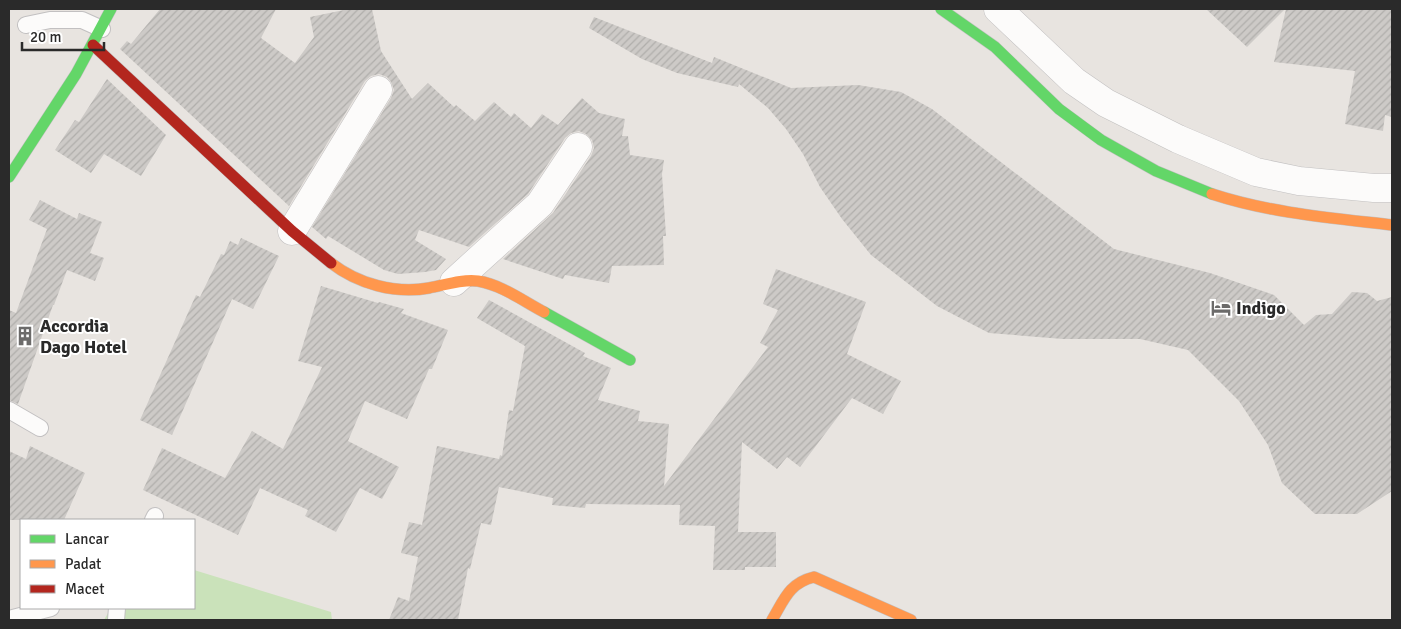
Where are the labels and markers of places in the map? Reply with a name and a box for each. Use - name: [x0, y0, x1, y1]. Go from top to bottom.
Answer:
- hotel icon: Indigo: [1210, 297, 1232, 319]
- place label: Indigo: [1236, 297, 1286, 319]
- place label: Accordia Dago Hotel: [40, 315, 127, 358]
- building icon: Accordia Dago Hotel: [14, 325, 36, 347]

